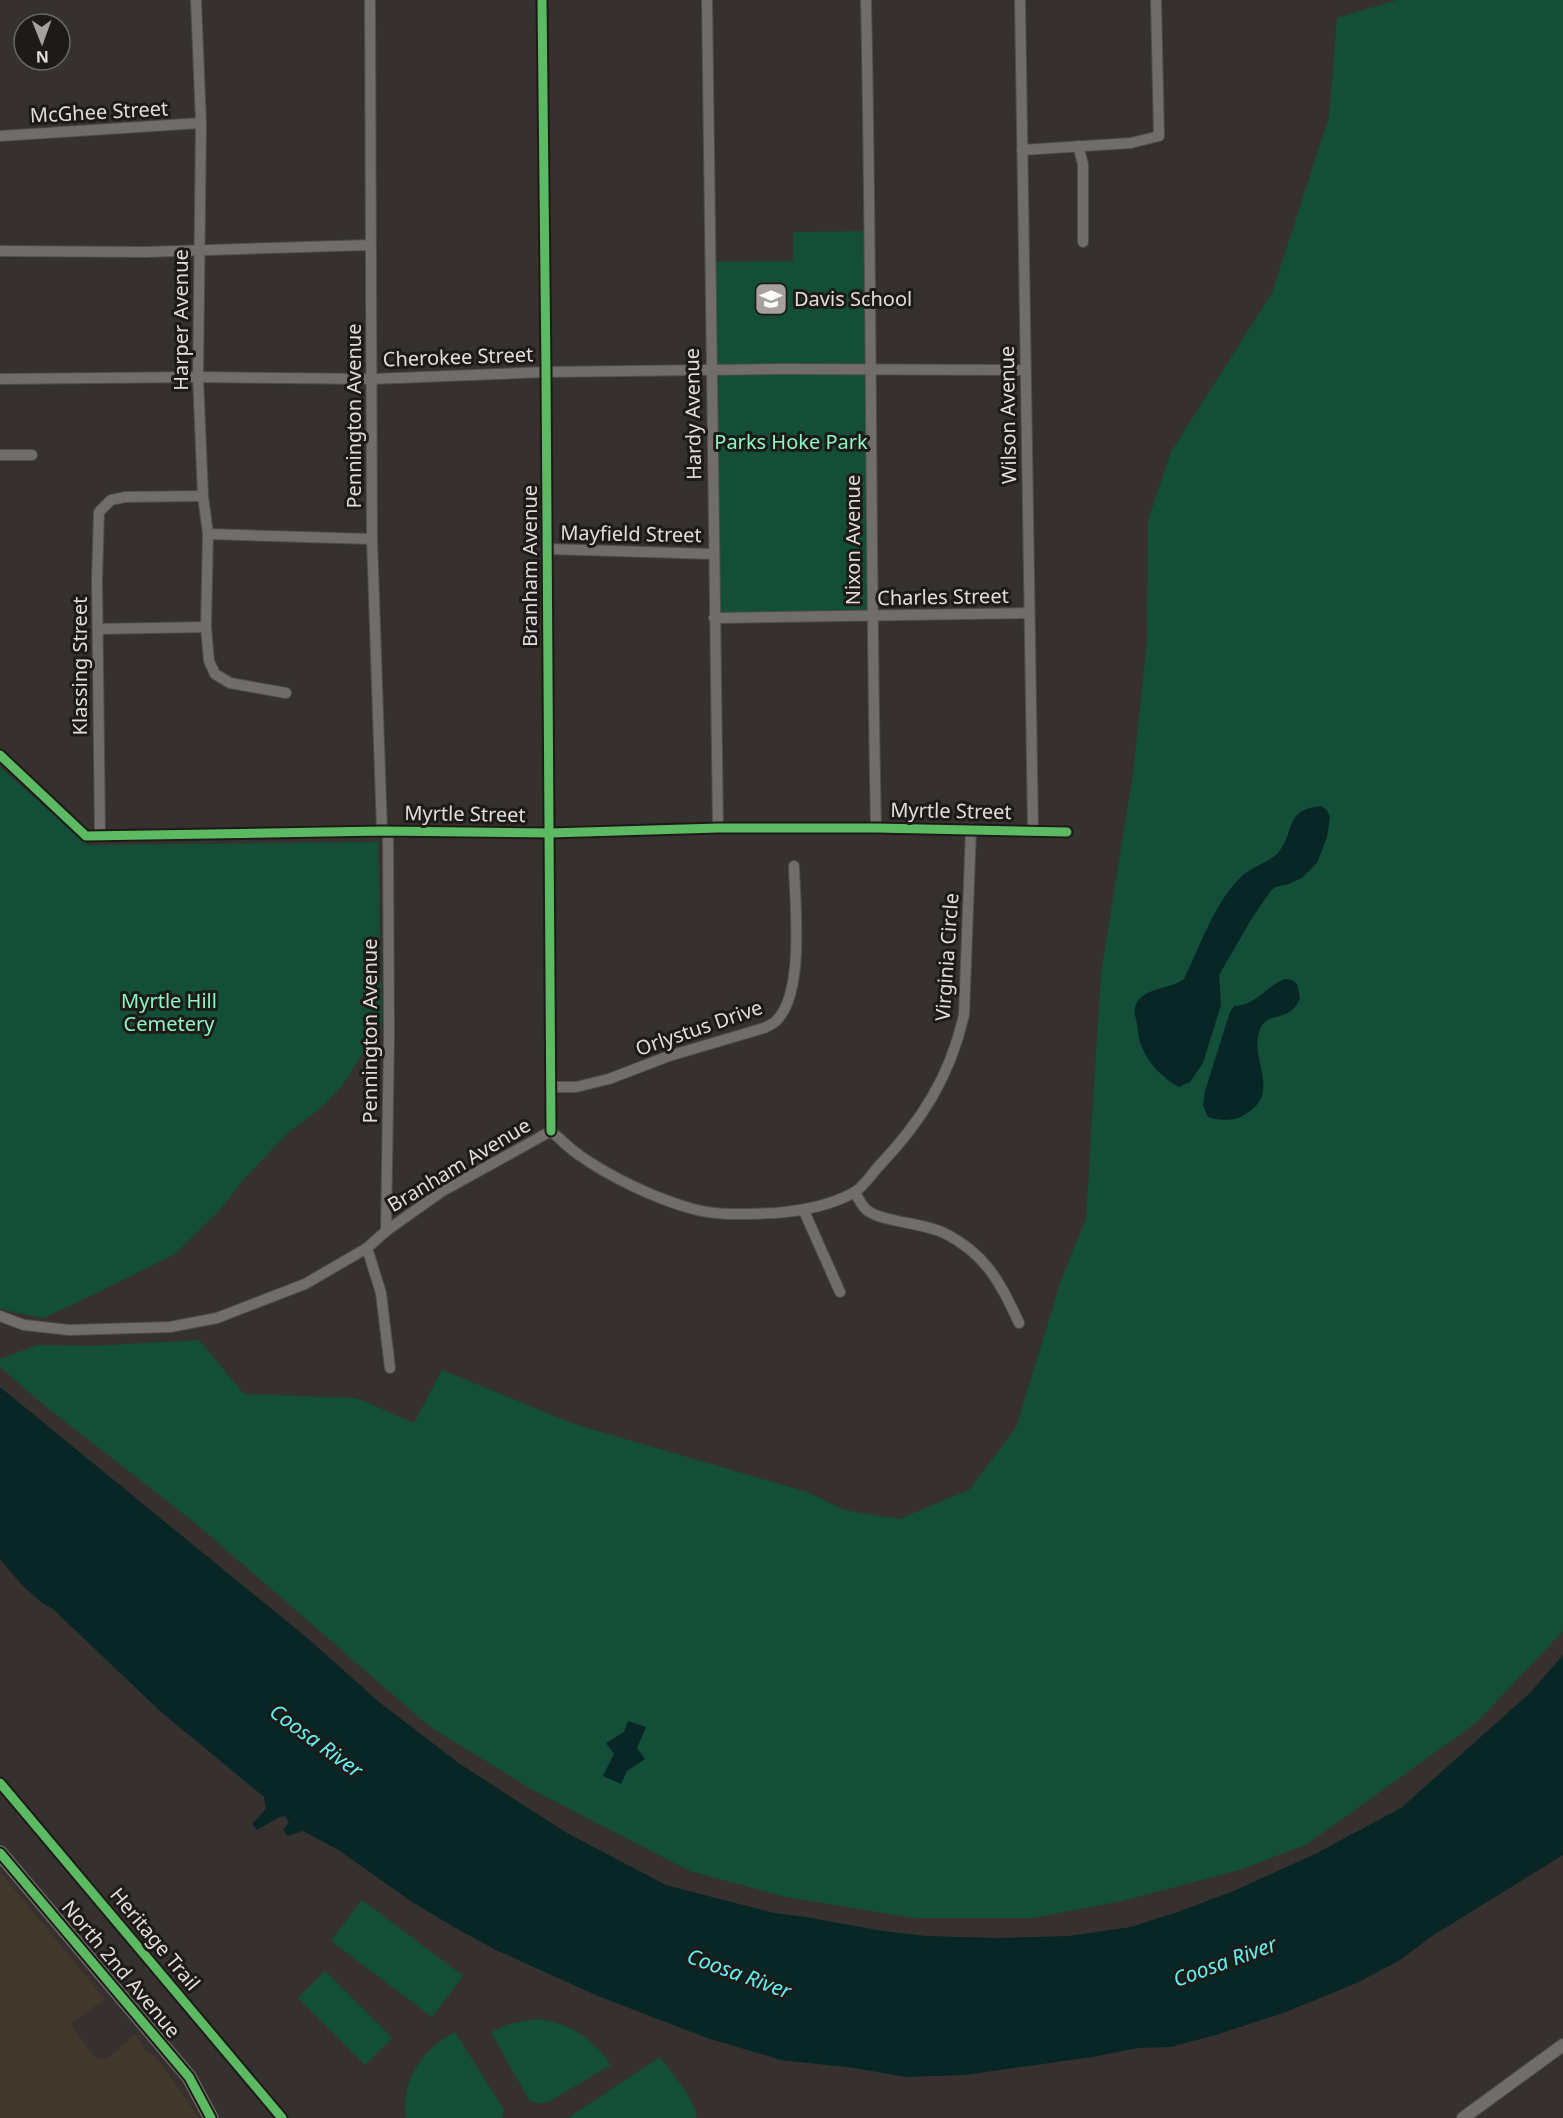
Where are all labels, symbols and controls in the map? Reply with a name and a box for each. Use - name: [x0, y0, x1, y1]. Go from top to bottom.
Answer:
- north arrow: [12, 12, 72, 72]
- text: N: [36, 46, 49, 68]
- street label: McGhee Street: [29, 94, 169, 129]
- street label: Harper Avenue: [167, 249, 194, 391]
- school or university icon: Davis School: [753, 281, 789, 317]
- place label: Davis School: [794, 285, 912, 312]
- street label: Pennington Avenue: [340, 323, 367, 509]
- street label: Cherokee Street: [382, 340, 534, 373]
- street label: Wilson Avenue: [993, 346, 1022, 484]
- street label: Hardy Avenue: [678, 348, 707, 480]
- park label: Parks Hoke Park: [714, 428, 868, 455]
- street label: Nixon Avenue: [839, 475, 866, 605]
- street label: Branham Avenue: [516, 485, 543, 647]
- street label: Mayfield Street: [560, 519, 702, 548]
- street label: Charles Street: [877, 582, 1009, 611]
- street label: Klassing Street: [66, 597, 93, 735]
- street label: Myrtle Street: [890, 796, 1012, 825]
- street label: Myrtle Street: [404, 799, 526, 828]
- street label: Virginia Circle: [929, 892, 964, 1022]
- street label: Pennington Avenue: [356, 938, 383, 1124]
- park label: Myrtle Hill Cemetery: [121, 987, 217, 1037]
- street label: Orlystus Drive: [632, 993, 766, 1062]
- street label: Branham Avenue: [382, 1111, 535, 1218]
- water label: Coosa River: [264, 1697, 370, 1784]
- street label: Heritage Trail: [104, 1882, 206, 1996]
- street label: North 2nd Avenue: [56, 1894, 187, 2043]
- water label: Coosa River: [1169, 1929, 1282, 1993]
- water label: Coosa River: [684, 1941, 797, 2005]

